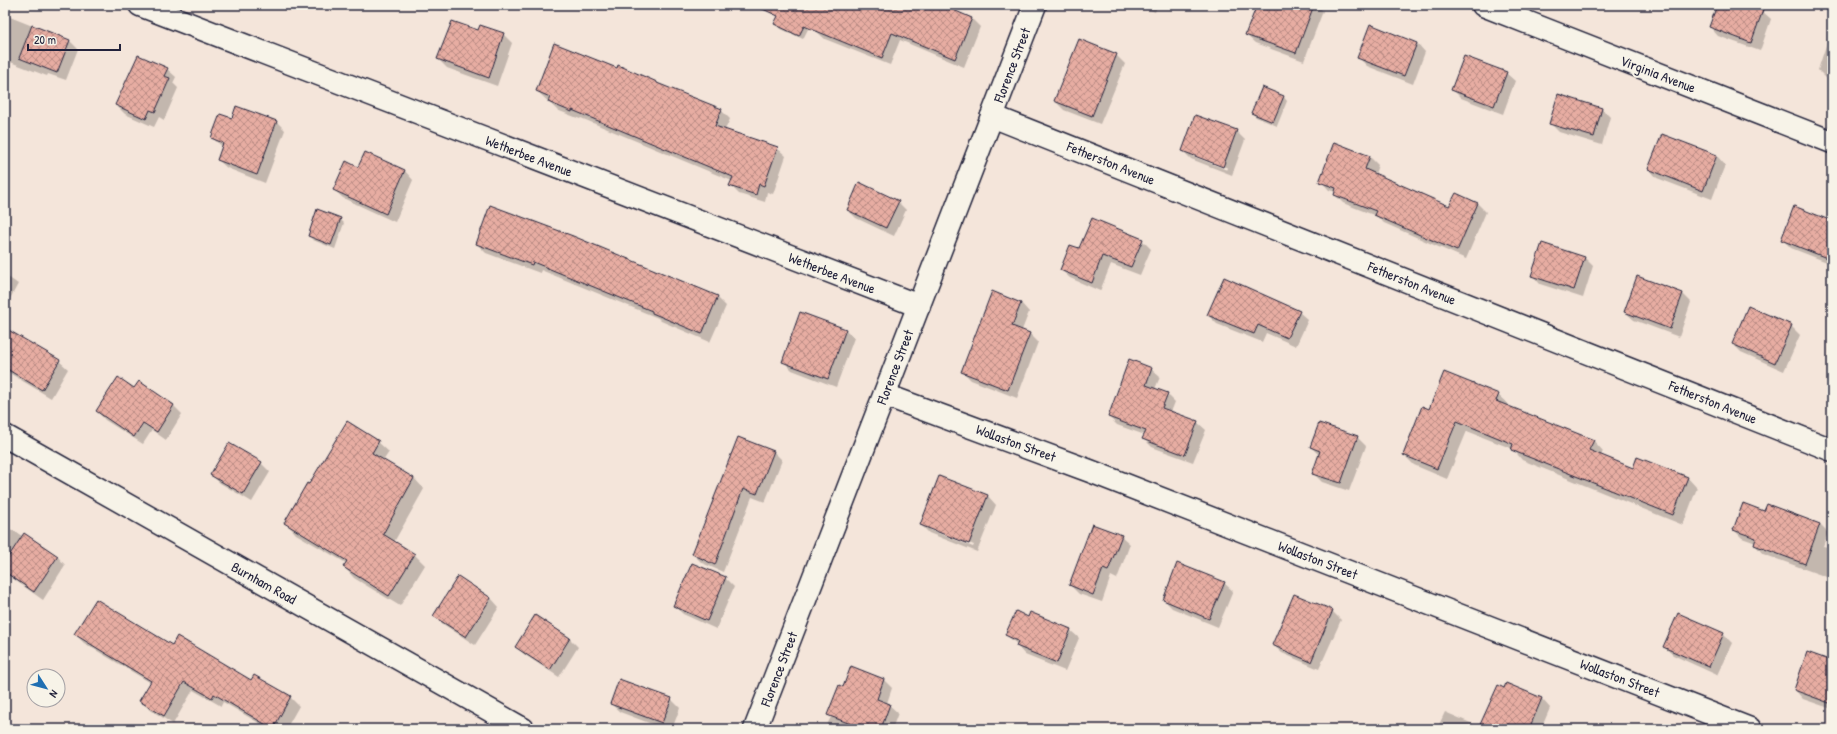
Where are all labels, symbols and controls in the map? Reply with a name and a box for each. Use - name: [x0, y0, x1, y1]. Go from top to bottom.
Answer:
- street label: Florence Street: [988, 25, 1035, 106]
- scale bar: [28, 26, 120, 52]
- text: 20 m: [34, 31, 56, 48]
- street label: Virginia Avenue: [1617, 50, 1699, 98]
- street label: Wetherbee Avenue: [483, 130, 576, 181]
- street label: Fetherston Avenue: [1063, 136, 1158, 189]
- street label: Wetherbee Avenue: [786, 247, 879, 298]
- street label: Fetherston Avenue: [1364, 256, 1459, 309]
- street label: Florence Street: [871, 327, 918, 408]
- street label: Fetherston Avenue: [1665, 375, 1760, 428]
- street label: Wollaston Street: [974, 419, 1059, 466]
- street label: Wollaston Street: [1276, 536, 1361, 583]
- street label: Burnham Road: [228, 557, 301, 608]
- street label: Florence Street: [755, 629, 802, 710]
- street label: Wollaston Street: [1578, 654, 1663, 701]
- north arrow: [26, 668, 66, 708]
- text: N: [47, 687, 61, 700]

